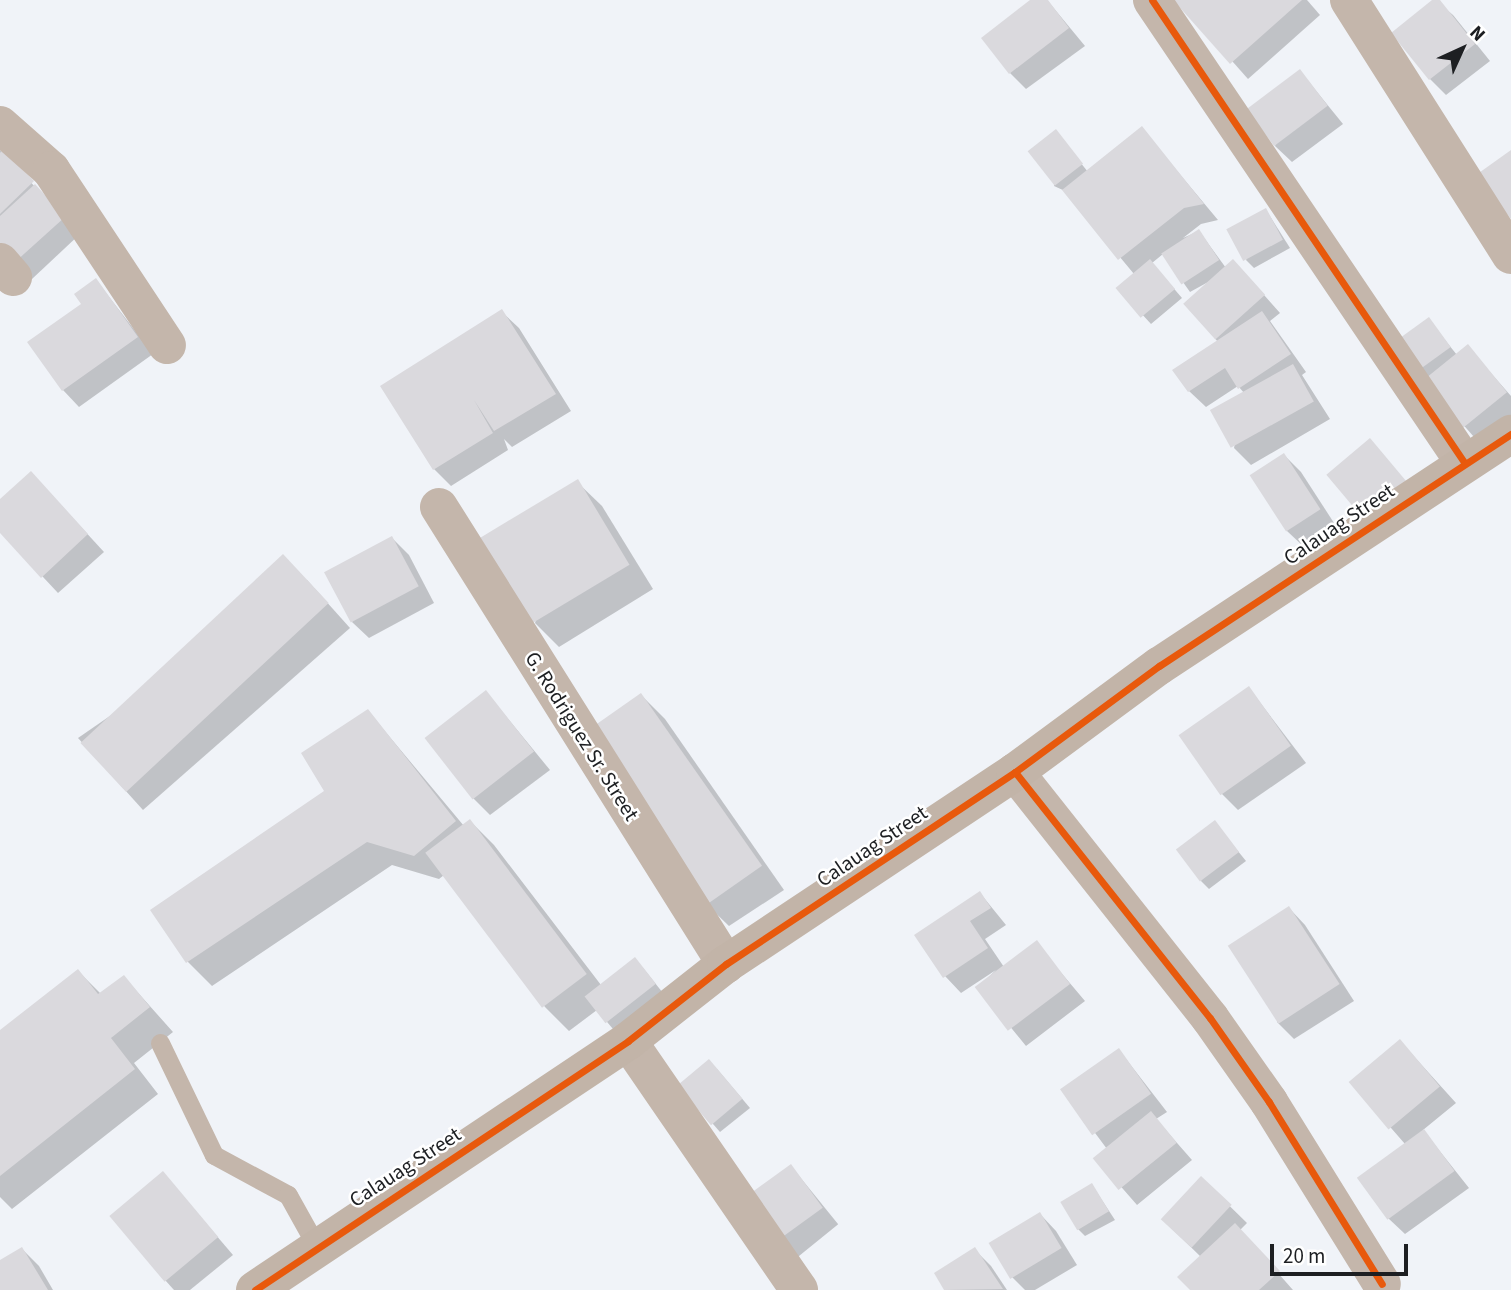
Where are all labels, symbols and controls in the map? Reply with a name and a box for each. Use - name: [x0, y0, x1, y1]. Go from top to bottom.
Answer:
- north arrow: [1427, 14, 1497, 84]
- text: N: [1463, 20, 1491, 48]
- street label: Calauag Street: [1279, 478, 1399, 570]
- street label: G. Rodriguez Sr. Street: [520, 647, 644, 825]
- street label: Calauag Street: [812, 800, 932, 892]
- street label: Calauag Street: [344, 1122, 466, 1212]
- scale bar: [1273, 1230, 1411, 1274]
- text: 20 m: [1283, 1241, 1325, 1271]

